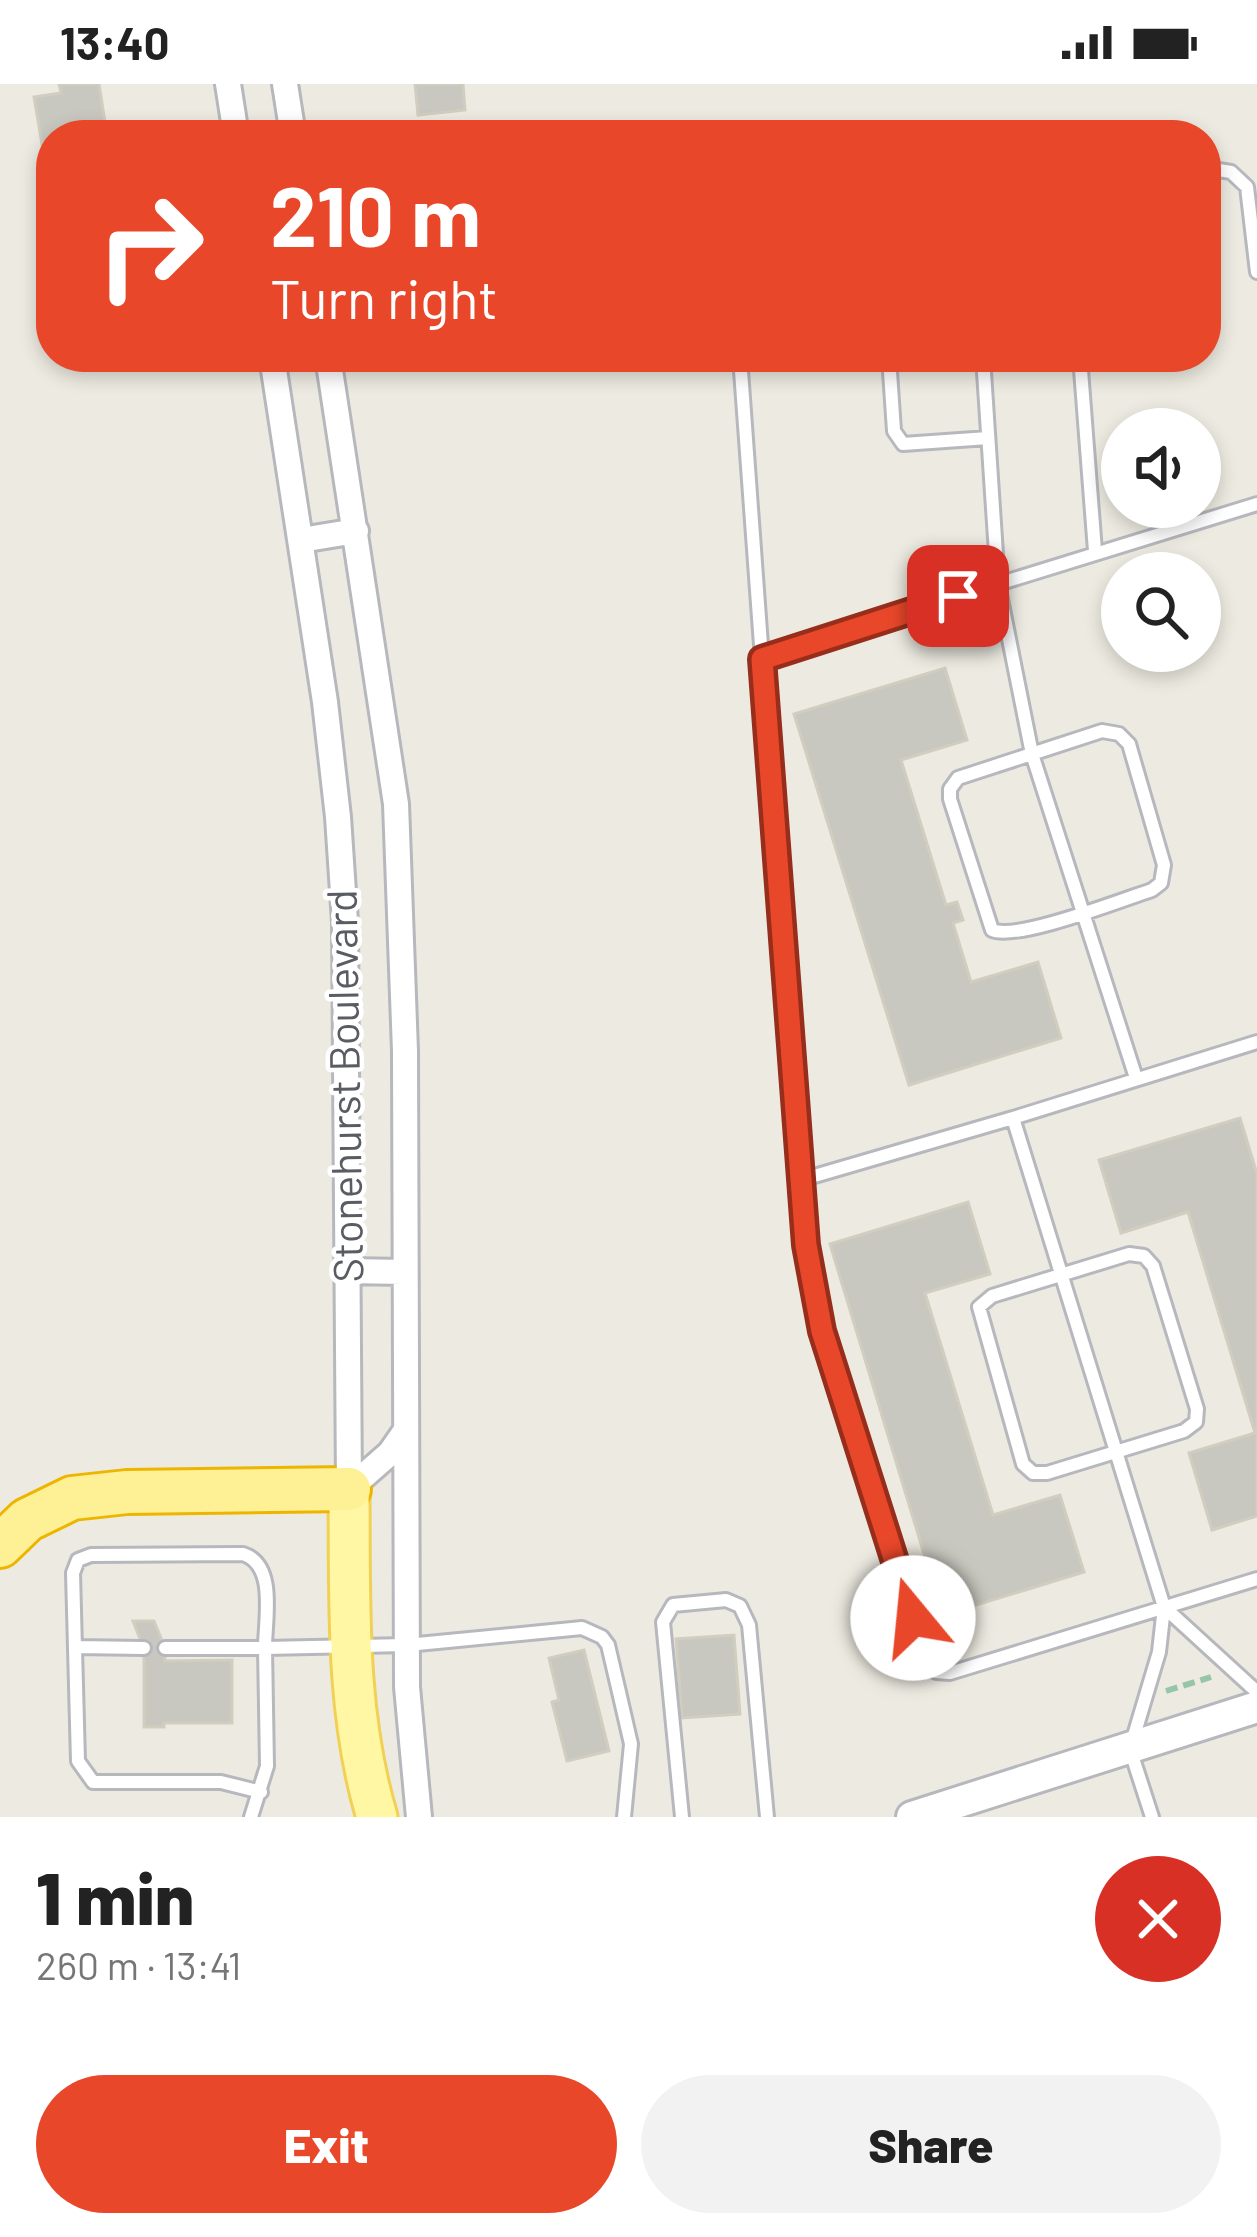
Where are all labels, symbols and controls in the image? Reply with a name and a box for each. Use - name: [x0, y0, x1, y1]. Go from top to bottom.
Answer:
- text: 13:40: [60, 15, 170, 69]
- text: 210 m: [270, 163, 481, 264]
- icon: right: [72, 168, 228, 324]
- text: Turn right: [270, 265, 498, 330]
- map controls: [1101, 408, 1221, 672]
- button: sound: [1101, 408, 1221, 528]
- pin: [907, 545, 1009, 647]
- button: search: [1101, 552, 1221, 672]
- icon: arrive: [925, 563, 991, 629]
- street label: Stonehurst Boulevard: [315, 889, 371, 1283]
- position arrow: [850, 1555, 976, 1681]
- text: 1 min: [36, 1853, 194, 1939]
- button: close: [1095, 1856, 1221, 1982]
- text: 260 m · 13:41: [36, 1941, 241, 1988]
- button: Exit: [36, 2075, 617, 2213]
- button: Share: [641, 2075, 1221, 2213]

